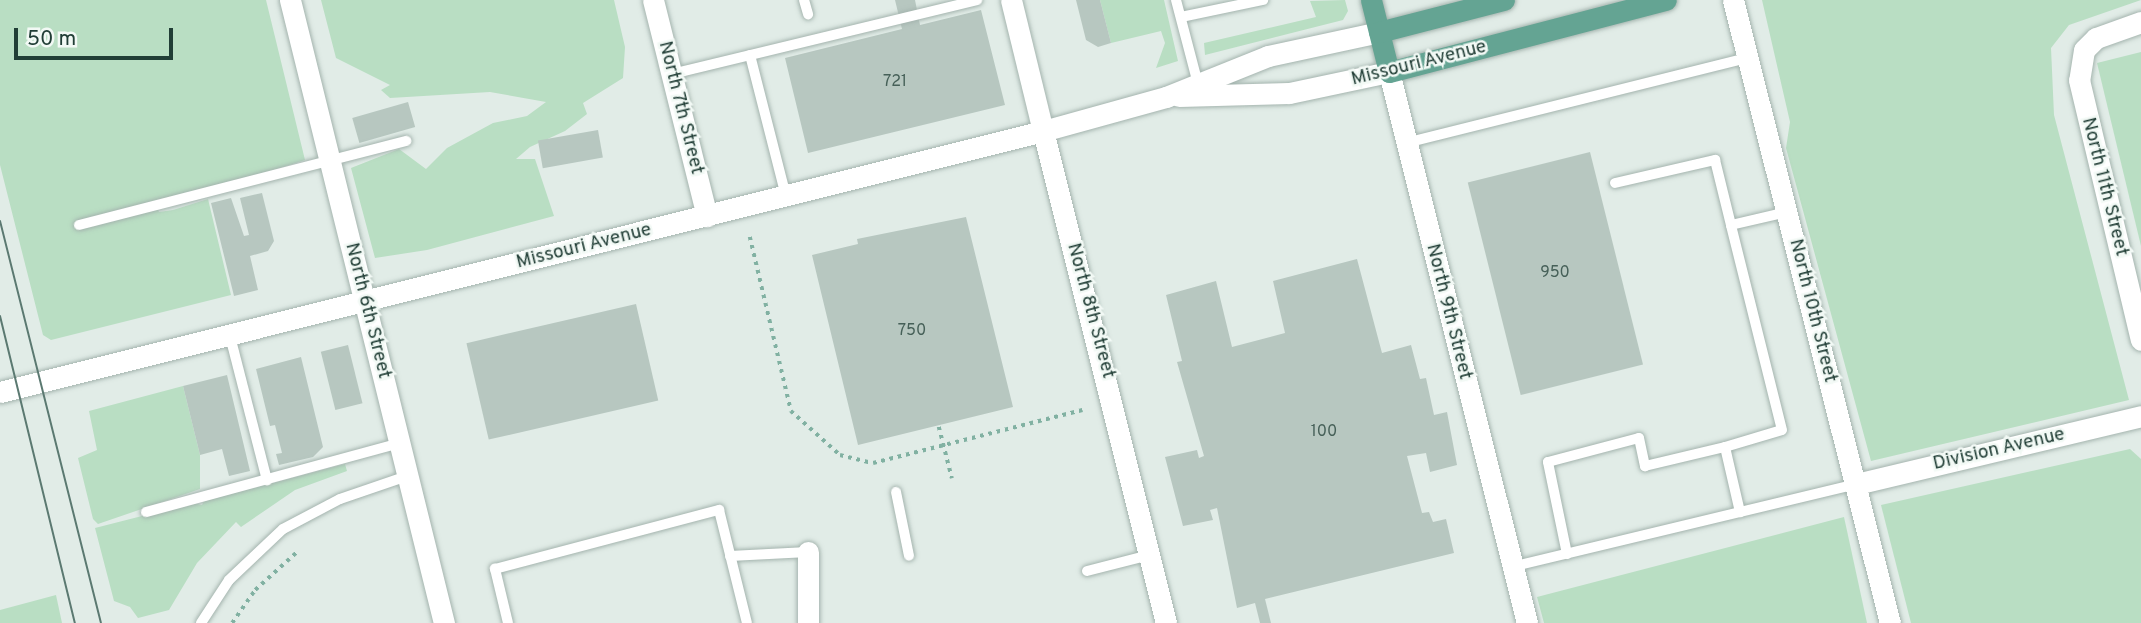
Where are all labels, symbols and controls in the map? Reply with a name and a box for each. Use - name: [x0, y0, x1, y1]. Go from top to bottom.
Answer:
- scale bar: [18, 14, 177, 58]
- text: 50 m: [27, 26, 76, 53]
- street label: Missouri Avenue: [1349, 36, 1489, 92]
- street label: North 7th Street: [652, 39, 708, 177]
- house number: 721: [883, 72, 907, 92]
- street label: North 11th Street: [2076, 115, 2132, 259]
- street label: Missouri Avenue: [514, 219, 654, 275]
- street label: North 10th Street: [1783, 237, 1841, 385]
- street label: North 6th Street: [339, 241, 395, 381]
- street label: North 8th Street: [1061, 241, 1119, 381]
- street label: North 9th Street: [1420, 242, 1476, 382]
- house number: 950: [1540, 263, 1570, 283]
- house number: 750: [898, 321, 926, 341]
- house number: 100: [1311, 422, 1337, 442]
- street label: Division Avenue: [1931, 424, 2067, 476]

